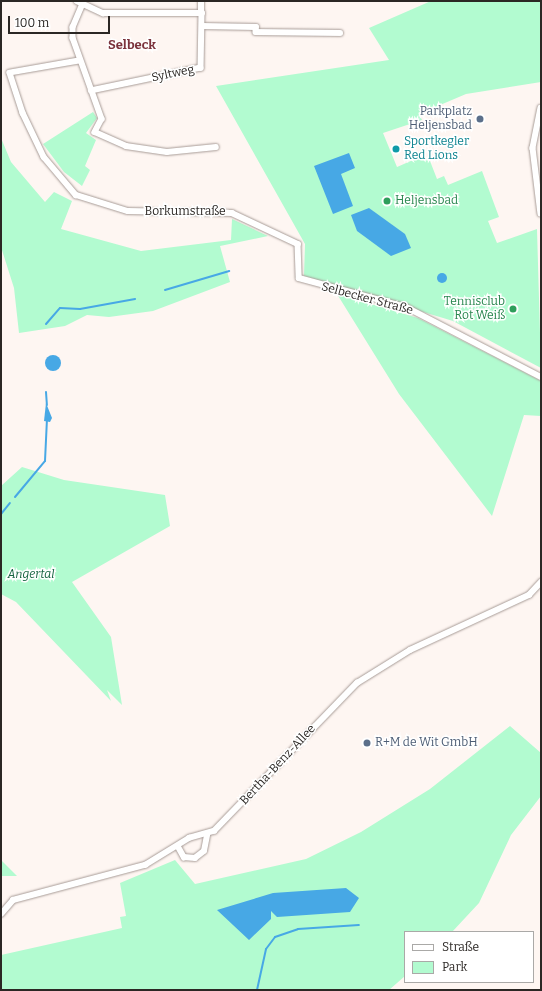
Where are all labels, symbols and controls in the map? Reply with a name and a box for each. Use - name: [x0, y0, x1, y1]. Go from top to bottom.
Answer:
- scale bar: [10, 8, 112, 34]
- text: 100 m: [15, 16, 49, 30]
- district label: Selbeck: [108, 37, 156, 53]
- street label: Syltweg: [150, 62, 196, 86]
- place label: Parkplatz Heljensbad: [409, 105, 472, 133]
- marker: Parkplatz Heljensbad: [475, 114, 485, 124]
- place label: Sportkegler Red Lions: [404, 135, 469, 163]
- marker: Sportkegler Red Lions: [391, 144, 401, 154]
- place label: Heljensbad: [395, 194, 458, 208]
- marker: Heljensbad: [382, 196, 392, 206]
- street label: Borkumstraße: [145, 205, 225, 219]
- street label: Selbecker Straße: [320, 280, 414, 318]
- place label: Tennisclub Rot Weiß: [444, 295, 505, 323]
- marker: Tennisclub Rot Weiß: [508, 304, 518, 314]
- park label: Angertal: [7, 568, 55, 582]
- street label: Bertha-Benz-Allee: [237, 722, 319, 808]
- place label: R+M de Wit GmbH: [375, 736, 478, 750]
- marker: R+M de Wit GmbH: [362, 738, 372, 748]
- legend: [404, 931, 534, 983]
- text: Straße: [442, 940, 479, 954]
- text: Park: [442, 960, 467, 974]

